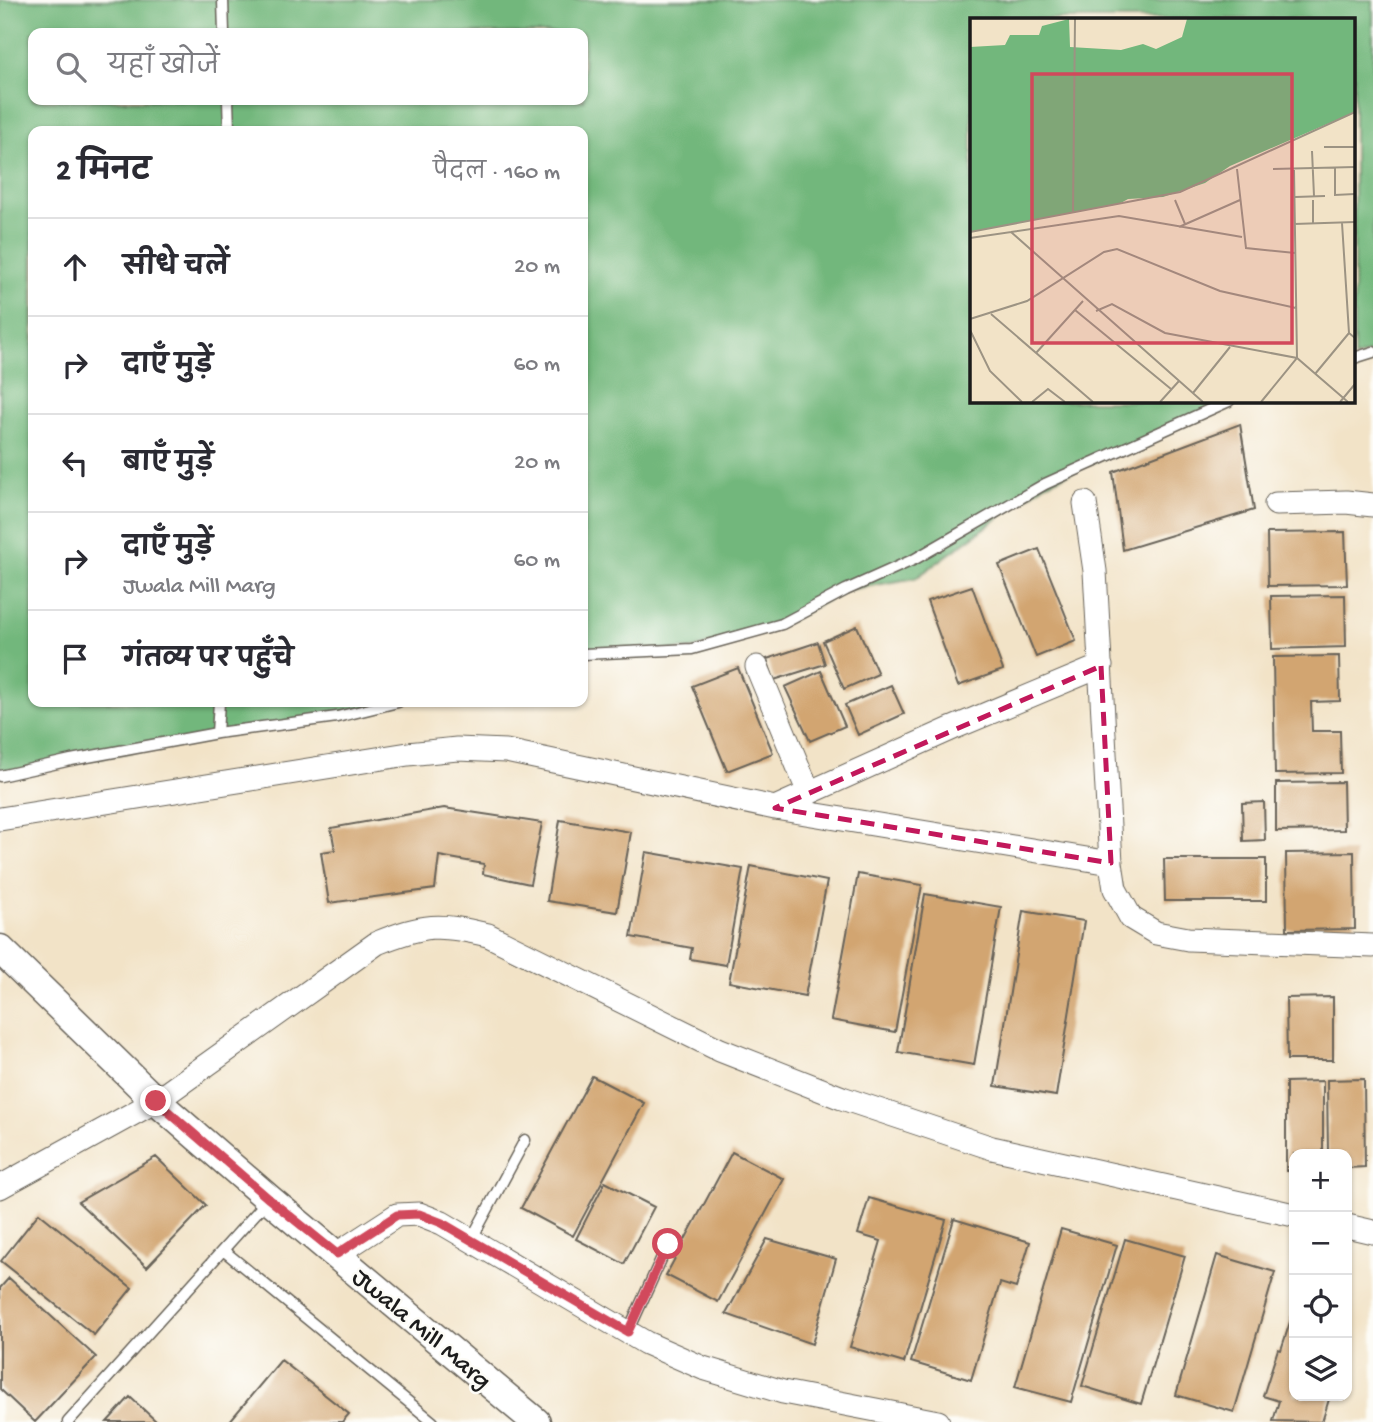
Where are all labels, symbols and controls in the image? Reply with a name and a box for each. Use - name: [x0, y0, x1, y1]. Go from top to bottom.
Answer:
- inset map: [970, 18, 1356, 402]
- search box: [28, 28, 588, 105]
- icon: search: [52, 48, 90, 86]
- text: यहाँ खोजें: [108, 53, 219, 84]
- text: 2 मिनट: [56, 156, 151, 191]
- text: पैदल · 160 m: [433, 160, 560, 187]
- icon: ahead: [56, 248, 94, 286]
- text: सीधे चलें: [123, 254, 229, 285]
- text: 20 m: [514, 254, 560, 281]
- icon: right: [56, 346, 94, 384]
- text: दाएँ मुड़ें: [123, 352, 213, 383]
- text: 60 m: [514, 352, 560, 379]
- icon: left: [56, 444, 94, 482]
- text: बाएँ मुड़ें: [123, 450, 214, 481]
- text: 20 m: [514, 450, 560, 477]
- text: दाएँ मुड़ें: [123, 534, 213, 565]
- icon: right: [56, 542, 94, 580]
- text: 60 m: [514, 548, 560, 575]
- text: Jwala Mill Marg: [123, 574, 276, 601]
- icon: arrive: [56, 640, 94, 678]
- text: गंतव्य पर पहुँचे: [123, 646, 293, 677]
- route end: [140, 1085, 171, 1116]
- map controls: [1289, 1149, 1352, 1401]
- button: +: [1289, 1149, 1352, 1212]
- button: −: [1289, 1212, 1352, 1275]
- route start: [652, 1228, 683, 1259]
- street label: Jwala Mill Marg: [344, 1263, 496, 1398]
- button: locate: [1289, 1275, 1352, 1338]
- button: layers: [1289, 1338, 1352, 1401]

